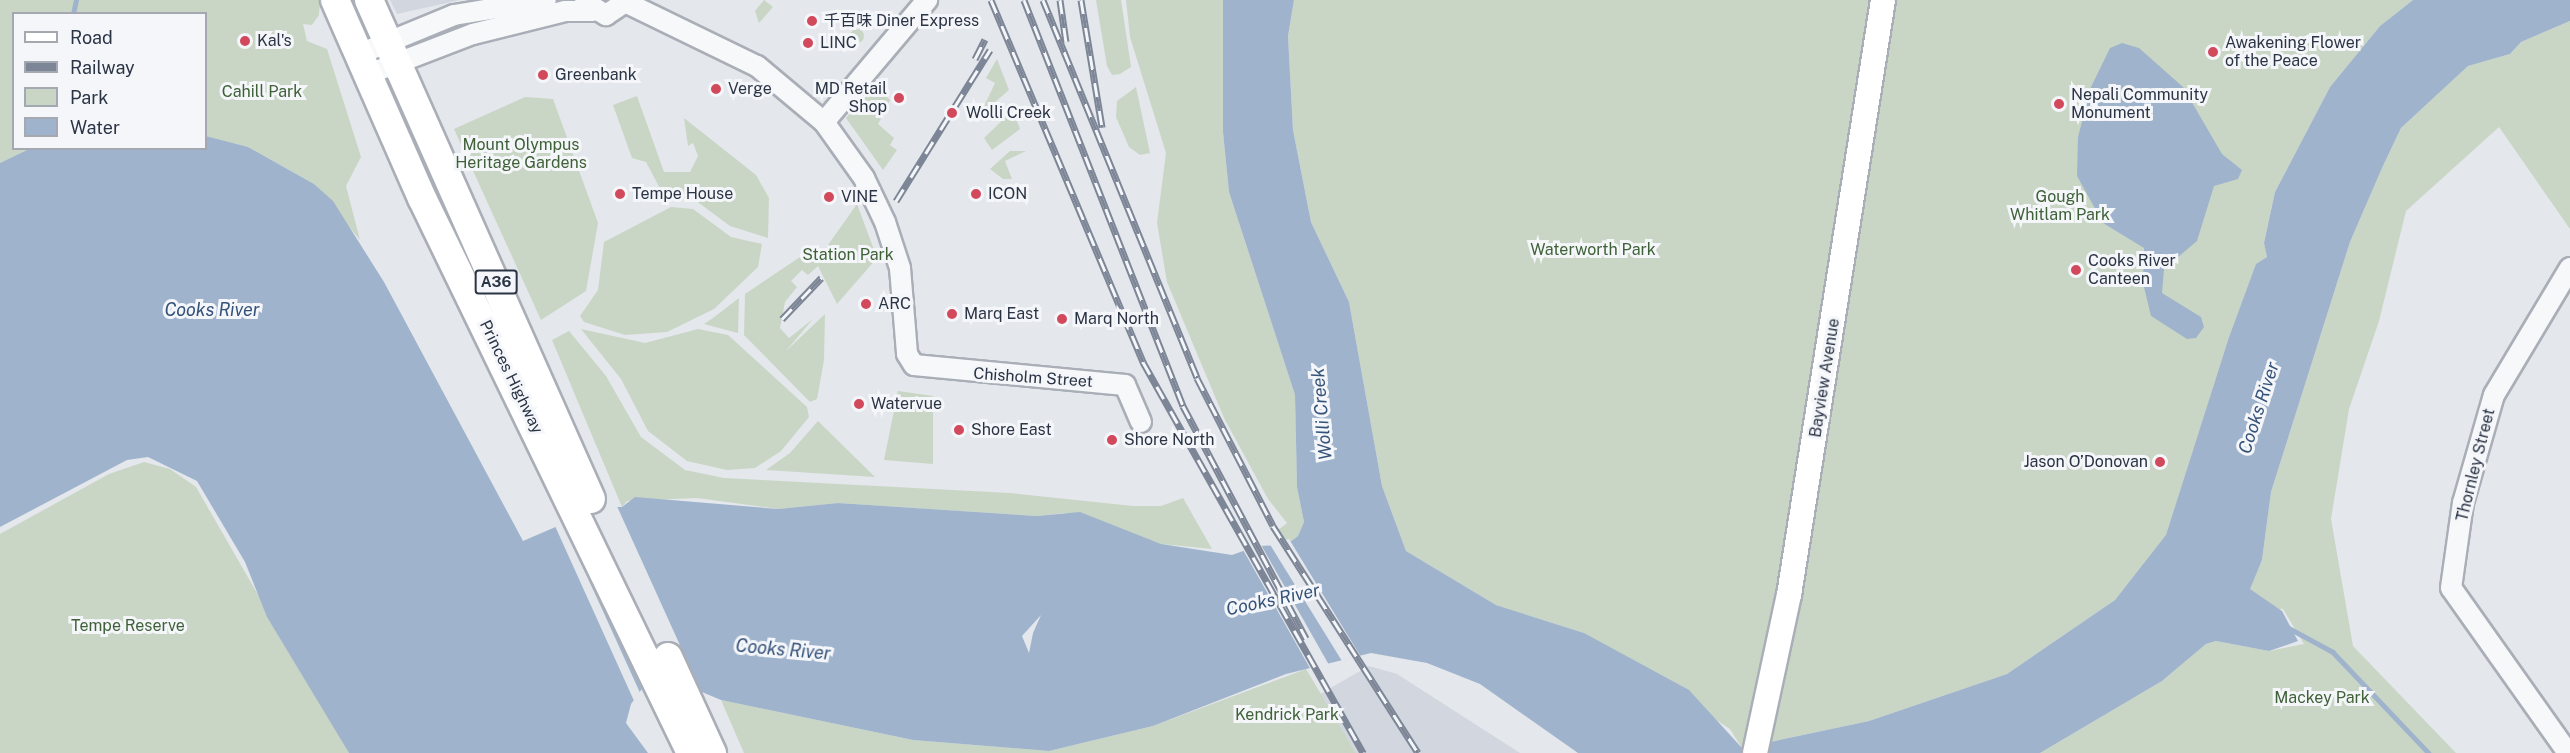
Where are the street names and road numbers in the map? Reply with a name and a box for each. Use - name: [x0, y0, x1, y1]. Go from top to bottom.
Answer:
- road number: A36: [474, 270, 518, 294]
- street label: Princes Highway: [475, 317, 547, 437]
- street label: Bayview Avenue: [1806, 317, 1844, 439]
- street label: Chisholm Street: [973, 364, 1093, 392]
- street label: Thornley Street: [2453, 406, 2499, 524]

